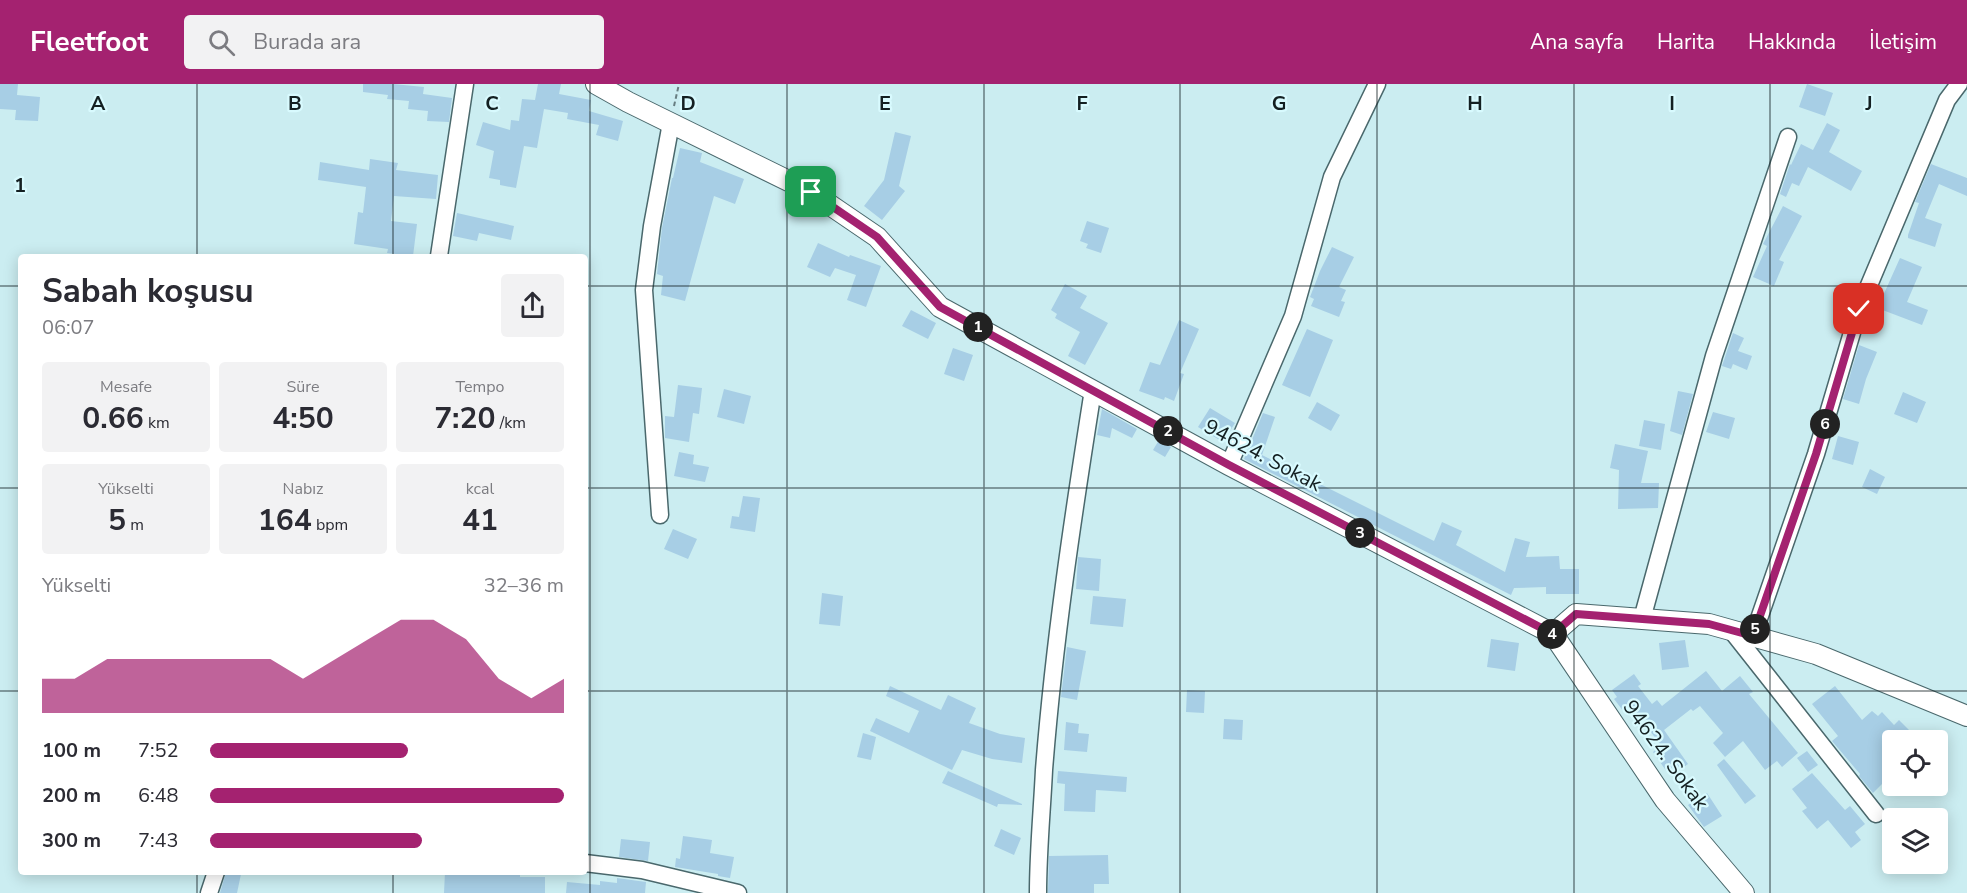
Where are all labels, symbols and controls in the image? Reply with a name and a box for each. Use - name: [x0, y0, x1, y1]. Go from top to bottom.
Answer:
- search box: [184, 15, 604, 69]
- text: Fleetfoot: [30, 23, 148, 61]
- icon: search: [205, 26, 238, 59]
- text: Burada ara: [253, 27, 361, 57]
- text: Ana sayfa: [1530, 28, 1624, 56]
- text: Harita: [1657, 28, 1715, 56]
- text: Hakkında: [1748, 28, 1836, 56]
- text: İletişim: [1869, 28, 1937, 56]
- text: A: [91, 90, 106, 117]
- text: B: [288, 90, 302, 117]
- text: C: [485, 90, 499, 117]
- text: D: [680, 90, 696, 117]
- text: E: [879, 90, 891, 117]
- text: F: [1076, 90, 1088, 117]
- text: G: [1272, 90, 1286, 117]
- text: H: [1467, 90, 1483, 117]
- text: I: [1669, 90, 1675, 117]
- text: J: [1864, 90, 1873, 117]
- pin: [785, 166, 836, 217]
- text: 1: [14, 172, 26, 199]
- icon: arrive: [794, 175, 827, 208]
- text: Sabah koşusu: [42, 269, 254, 314]
- button: share: [501, 274, 564, 337]
- pin: [1833, 283, 1884, 334]
- icon: check: [1842, 292, 1875, 325]
- pin: 1: [963, 312, 993, 342]
- text: 06:07: [42, 314, 95, 341]
- text: 1: [973, 316, 983, 338]
- text: Mesafe: [100, 376, 152, 398]
- text: Süre: [287, 376, 319, 398]
- text: Tempo: [456, 376, 504, 398]
- text: 0.66: [82, 398, 144, 439]
- text: 4:50: [272, 398, 334, 439]
- text: 7:20: [434, 398, 496, 439]
- pin: 6: [1810, 409, 1840, 439]
- text: km: [144, 412, 170, 434]
- text: /km: [496, 412, 526, 434]
- street label: 94624. Sokak: [1199, 412, 1327, 498]
- text: 6: [1820, 413, 1830, 435]
- pin: 2: [1153, 416, 1183, 446]
- text: 2: [1163, 420, 1173, 442]
- text: Yükselti: [98, 478, 154, 500]
- text: Nabız: [283, 478, 323, 500]
- text: kcal: [466, 478, 494, 500]
- text: 5: [108, 500, 126, 541]
- text: 164: [258, 500, 312, 541]
- text: 41: [462, 500, 498, 541]
- text: m: [126, 514, 144, 536]
- text: bpm: [312, 514, 348, 536]
- pin: 3: [1345, 518, 1375, 548]
- text: 3: [1355, 522, 1365, 544]
- text: Yükselti: [42, 572, 111, 599]
- text: 32–36 m: [484, 572, 564, 599]
- pin: 5: [1740, 614, 1770, 644]
- text: 5: [1750, 618, 1760, 640]
- pin: 4: [1537, 619, 1567, 649]
- text: 4: [1547, 623, 1557, 645]
- street label: 94624. Sokak: [1617, 694, 1716, 816]
- map controls: [1882, 730, 1948, 874]
- button: locate: [1882, 730, 1948, 796]
- text: 100 m: [42, 737, 101, 764]
- text: 7:52: [138, 737, 179, 764]
- text: 200 m: [42, 782, 101, 809]
- text: 6:48: [138, 782, 179, 809]
- button: layers: [1882, 808, 1948, 874]
- text: 300 m: [42, 827, 101, 854]
- text: 7:43: [138, 827, 179, 854]

